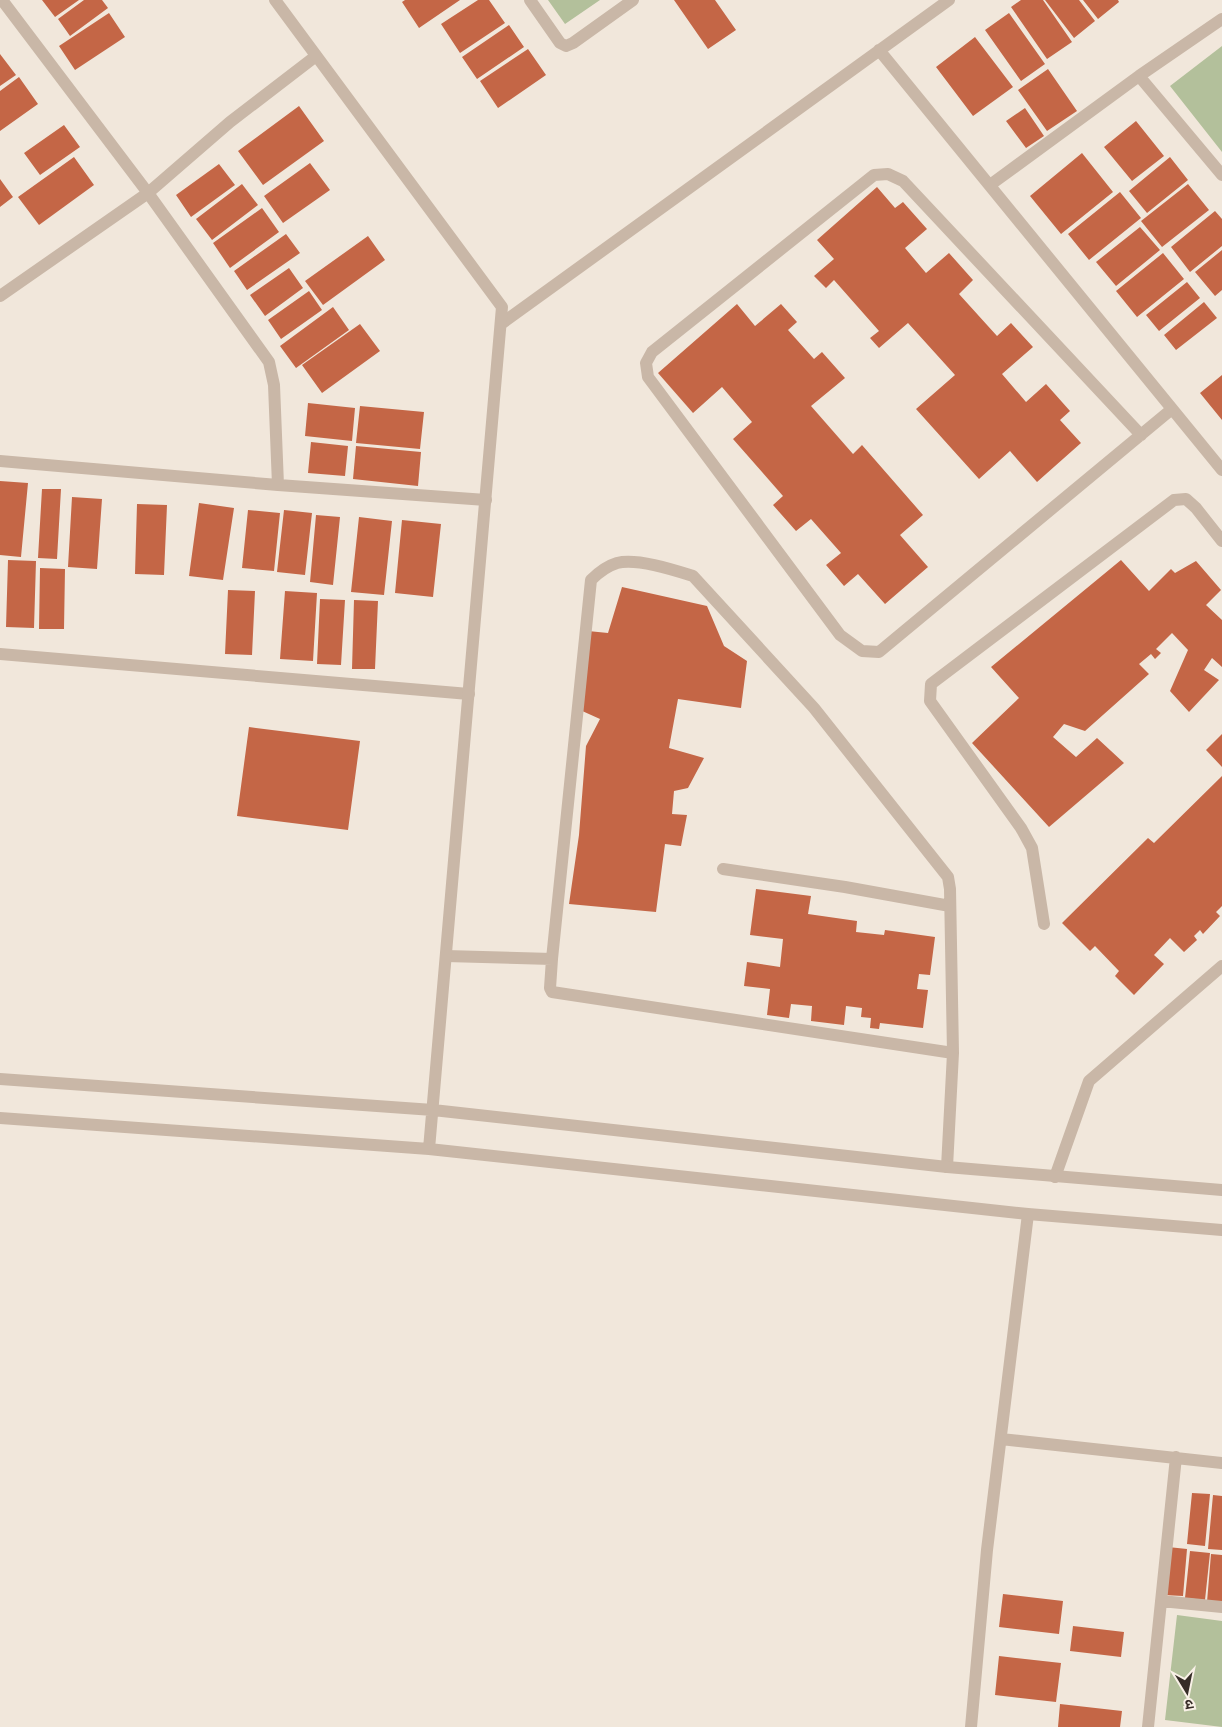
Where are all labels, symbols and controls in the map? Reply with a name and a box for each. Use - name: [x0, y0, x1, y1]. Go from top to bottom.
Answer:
- north arrow: [1162, 1667, 1212, 1717]
- text: उ: [1183, 1695, 1195, 1714]

